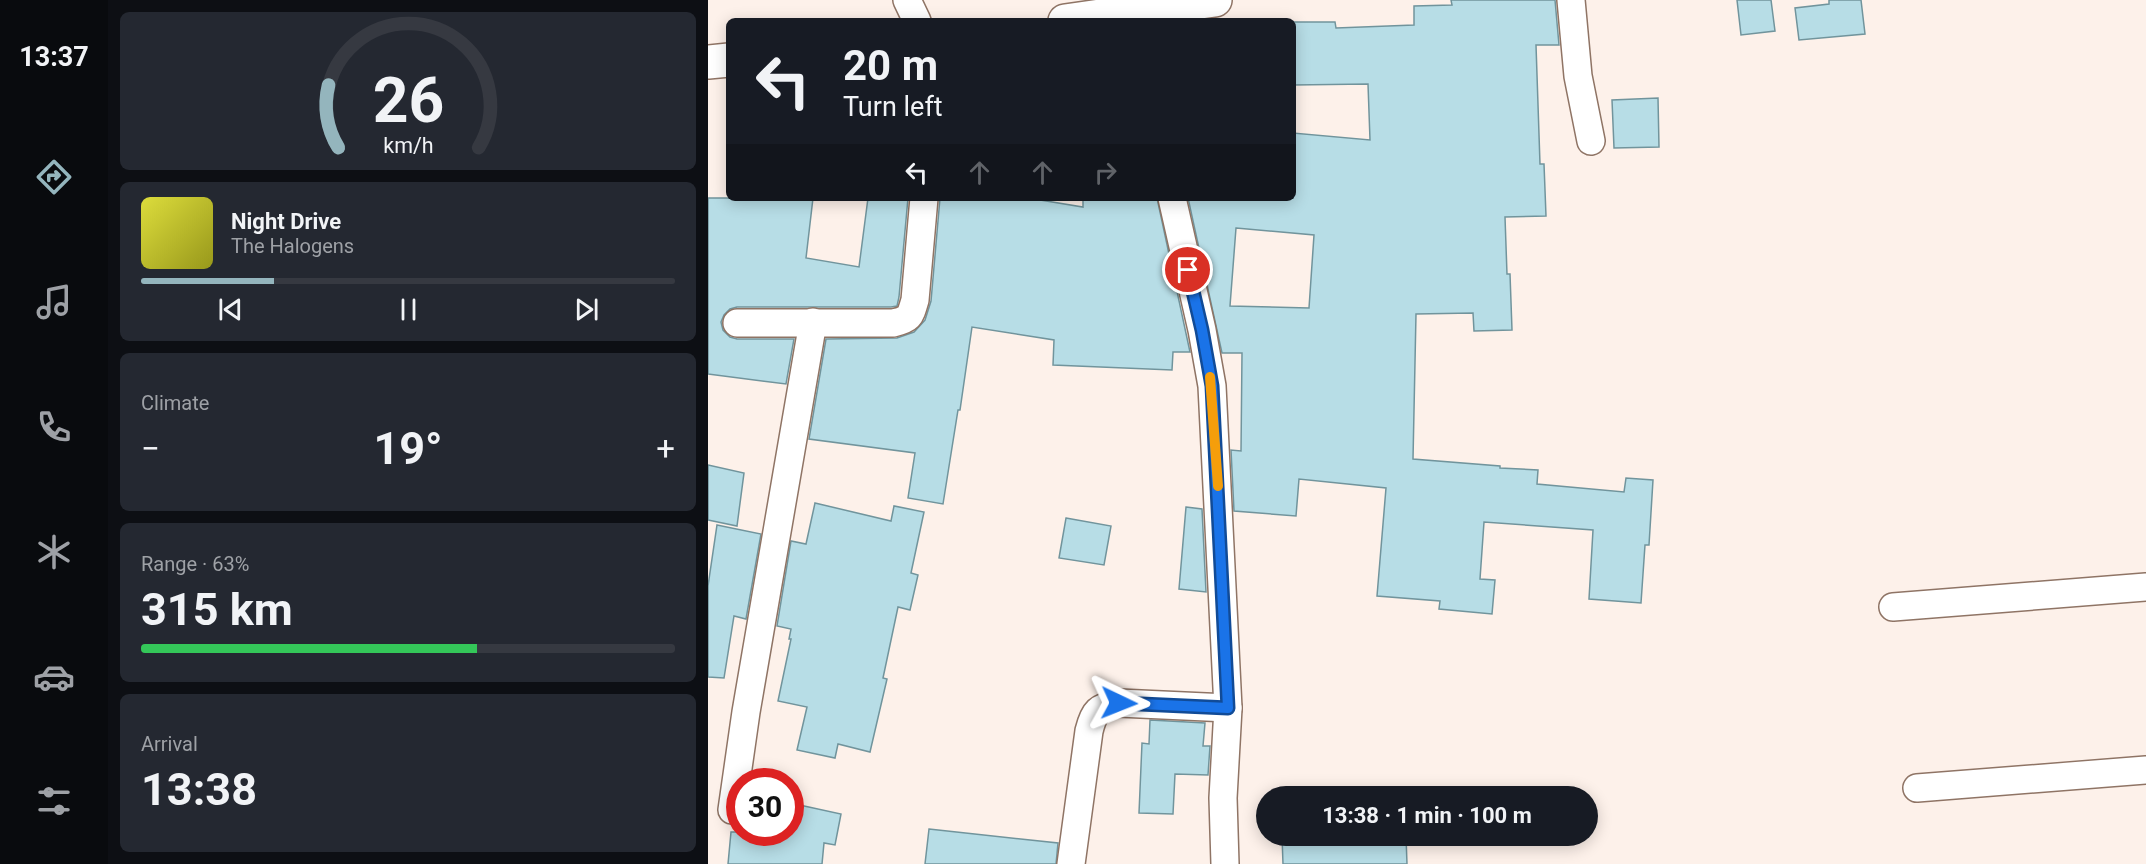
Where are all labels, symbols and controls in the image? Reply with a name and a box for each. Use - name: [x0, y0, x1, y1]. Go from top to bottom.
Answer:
- text: 13:37: [19, 41, 89, 73]
- text: 20 m: [843, 41, 938, 90]
- icon: left: [744, 42, 822, 120]
- text: 26: [372, 64, 444, 137]
- text: Turn left: [843, 91, 943, 123]
- text: km/h: [383, 134, 433, 159]
- icon: directions: [33, 156, 75, 198]
- icon: left: [900, 156, 933, 189]
- icon: ahead: [963, 156, 996, 189]
- icon: ahead: [1026, 156, 1059, 189]
- icon: right: [1089, 156, 1122, 189]
- text: Night Drive: [231, 209, 341, 234]
- text: The Halogens: [231, 234, 354, 258]
- pin: [1162, 244, 1213, 295]
- icon: arrive: [1171, 253, 1204, 286]
- icon: music: [33, 281, 75, 323]
- icon: previous: [214, 293, 247, 326]
- icon: pause: [392, 293, 425, 326]
- icon: next: [570, 293, 603, 326]
- text: Climate: [141, 391, 209, 415]
- icon: phone: [33, 406, 75, 448]
- text: 19°: [373, 422, 443, 475]
- text: −: [141, 429, 160, 468]
- text: +: [656, 429, 675, 468]
- icon: climate: [33, 531, 75, 573]
- text: Range · 63%: [141, 552, 249, 576]
- text: 315 km: [141, 583, 293, 636]
- icon: car: [33, 656, 75, 698]
- position arrow: [1087, 671, 1151, 735]
- text: Arrival: [141, 732, 198, 756]
- text: 13:38: [141, 763, 257, 816]
- speed limit sign: 30: [726, 768, 804, 846]
- icon: filters: [33, 780, 75, 822]
- text: 13:38 · 1 min · 100 m: [1322, 803, 1532, 828]

